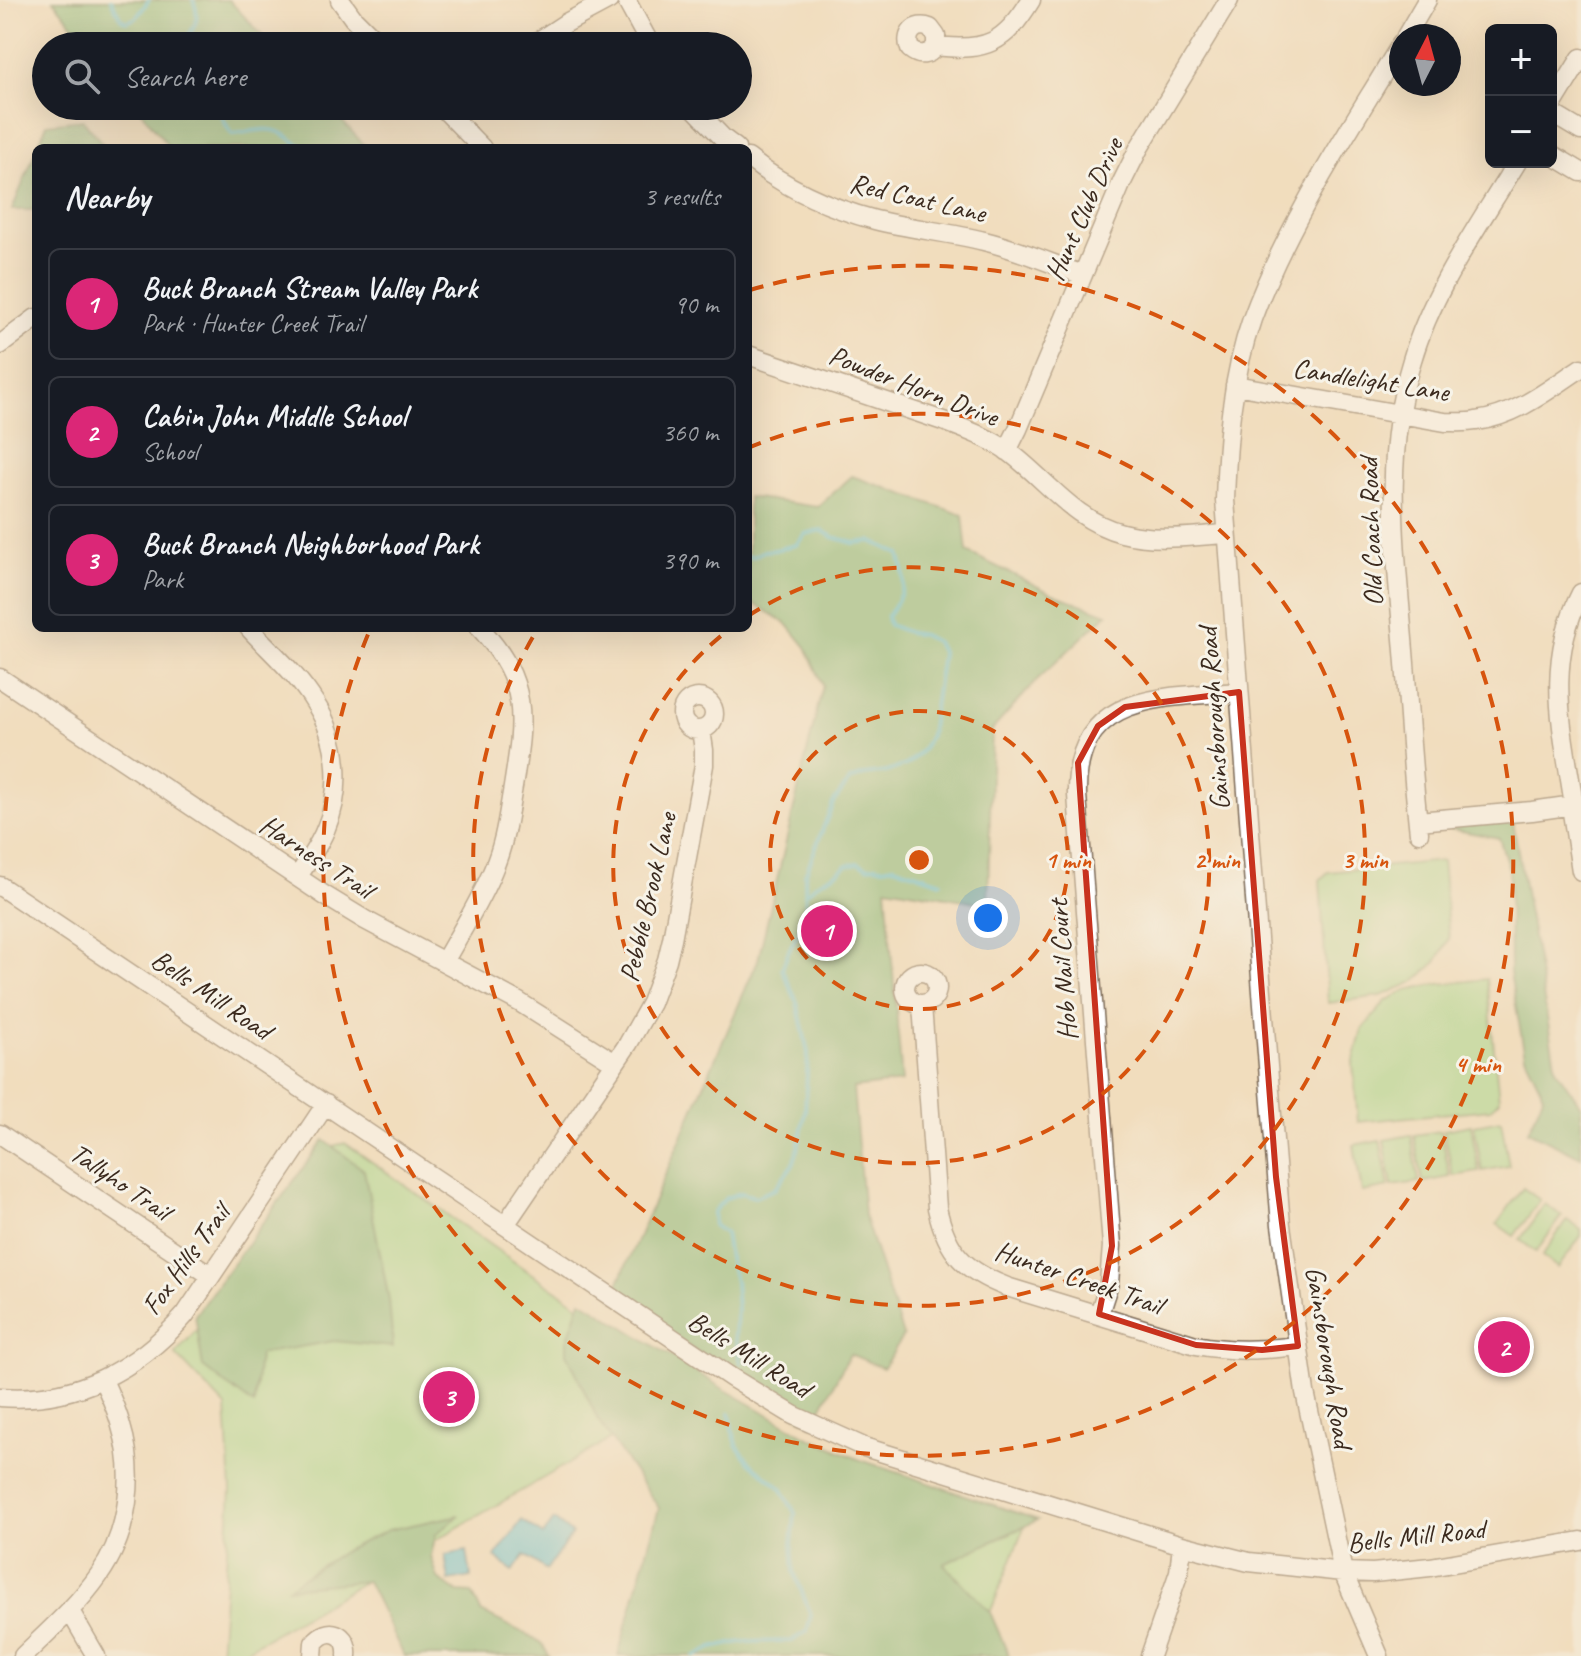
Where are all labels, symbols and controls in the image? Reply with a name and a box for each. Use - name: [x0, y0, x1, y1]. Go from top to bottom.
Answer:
- north arrow: [1389, 24, 1461, 96]
- map controls: [1485, 24, 1557, 168]
- button: +: [1485, 24, 1557, 96]
- search box: [32, 32, 752, 120]
- icon: search: [60, 54, 104, 98]
- text: Search here: [124, 57, 246, 95]
- button: −: [1485, 96, 1557, 168]
- street label: Hunt Club Drive: [1037, 131, 1131, 286]
- street label: Red Coat Lane: [847, 165, 991, 231]
- text: Nearby: [64, 175, 150, 218]
- text: 3 results: [644, 180, 720, 213]
- text: Buck Branch Stream Valley Park: [142, 269, 477, 307]
- text: 1: [86, 288, 98, 321]
- text: 90 m: [674, 288, 718, 321]
- text: Park · Hunter Creek Trail: [142, 307, 363, 340]
- street label: Powder Horn Drive: [824, 337, 1005, 434]
- street label: Candlelight Lane: [1290, 350, 1453, 409]
- text: Cabin John Middle School: [142, 397, 406, 435]
- text: 2: [86, 416, 98, 449]
- text: 360 m: [662, 416, 718, 449]
- text: School: [142, 435, 198, 468]
- street label: Old Coach Road: [1350, 453, 1391, 607]
- text: Buck Branch Neighborhood Park: [142, 525, 479, 563]
- text: 3: [86, 544, 98, 577]
- text: 390 m: [662, 544, 718, 577]
- text: Park: [142, 563, 183, 596]
- street label: Gainsborough Road: [1189, 623, 1237, 811]
- street label: Harness Trail: [253, 807, 385, 909]
- street label: Pebble Brook Lane: [611, 807, 684, 985]
- text: 1 min: [1045, 845, 1092, 875]
- text: 2 min: [1194, 845, 1241, 875]
- text: 3 min: [1342, 845, 1389, 875]
- centre of rings: [905, 846, 933, 874]
- street label: Hob Nail Court: [1040, 895, 1085, 1042]
- your location: [968, 898, 1008, 938]
- pin: 1: [801, 901, 853, 961]
- street label: Bells Mill Road: [145, 941, 282, 1050]
- text: 4 min: [1455, 1049, 1502, 1079]
- street label: Tallyho Trail: [64, 1135, 182, 1231]
- street label: Fox Hills Trail: [134, 1193, 240, 1322]
- street label: Hunter Creek Trail: [991, 1233, 1172, 1324]
- street label: Gainsborough Road: [1298, 1264, 1362, 1454]
- street label: Bells Mill Road: [682, 1303, 821, 1408]
- pin: 2: [1478, 1317, 1530, 1377]
- pin: 3: [423, 1367, 475, 1427]
- street label: Bells Mill Road: [1346, 1510, 1491, 1560]

